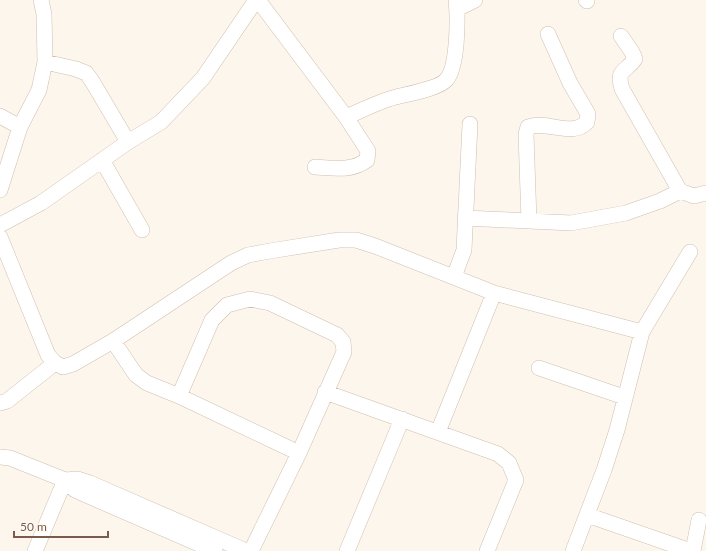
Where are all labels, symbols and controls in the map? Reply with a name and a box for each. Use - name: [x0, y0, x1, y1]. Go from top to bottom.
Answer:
- scale bar: [14, 513, 108, 539]
- text: 50 m: [20, 519, 47, 534]

